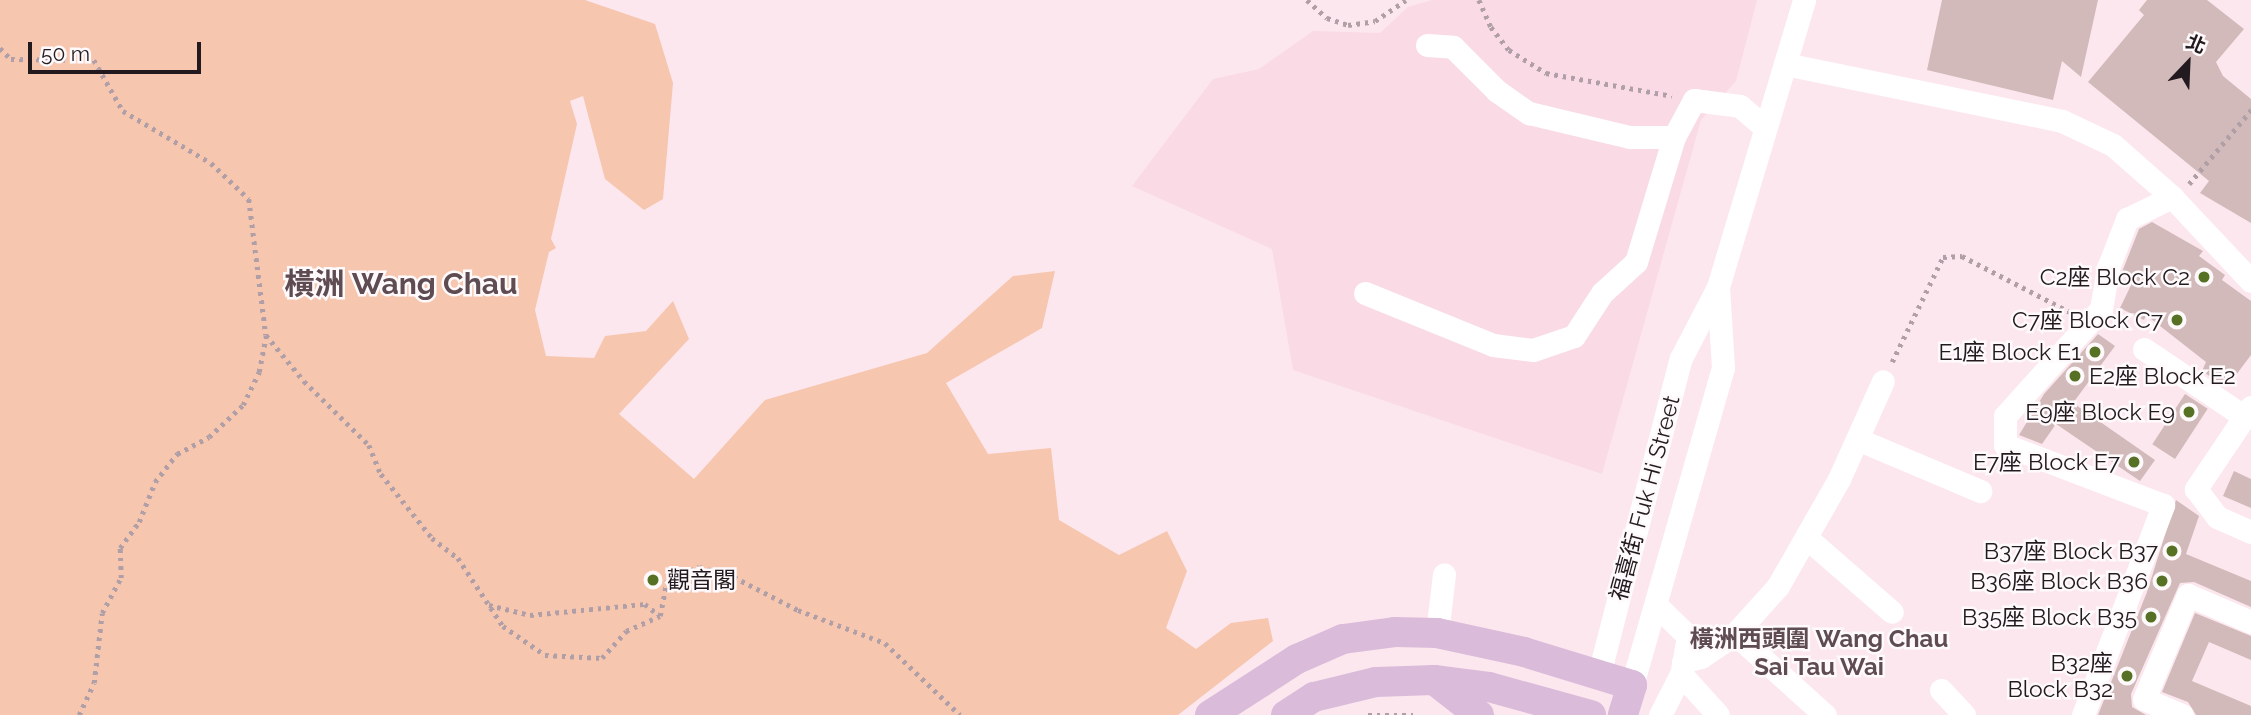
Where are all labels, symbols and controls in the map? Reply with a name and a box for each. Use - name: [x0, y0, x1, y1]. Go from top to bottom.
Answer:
- scale bar: [32, 28, 205, 72]
- north arrow: [2153, 28, 2223, 98]
- text: 北: [2183, 30, 2209, 58]
- text: 50 m: [41, 41, 90, 66]
- place label: C2座 Block C2: [2040, 263, 2190, 291]
- district label: 橫洲 Wang Chau: [284, 266, 518, 302]
- marker: C2座 Block C2: [2196, 269, 2212, 285]
- place label: C7座 Block C7: [2012, 306, 2163, 334]
- marker: C7座 Block C7: [2169, 312, 2185, 328]
- place label: E1座 Block E1: [1938, 338, 2081, 366]
- marker: E1座 Block E1: [2087, 344, 2103, 360]
- place label: E2座 Block E2: [2089, 362, 2236, 390]
- marker: E2座 Block E2: [2067, 368, 2083, 384]
- street label: 福喜街 Fuk Hi Street: [1604, 393, 1686, 603]
- place label: E9座 Block E9: [2025, 398, 2175, 426]
- marker: E9座 Block E9: [2181, 404, 2197, 420]
- place label: E7座 Block E7: [1973, 448, 2120, 476]
- marker: E7座 Block E7: [2126, 454, 2142, 470]
- place label: B37座 Block B37: [1984, 537, 2158, 565]
- marker: B37座 Block B37: [2164, 543, 2180, 559]
- place label: 觀音閣: [667, 566, 736, 594]
- place label: B36座 Block B36: [1970, 567, 2148, 595]
- marker: 觀音閣: [645, 572, 661, 588]
- marker: B36座 Block B36: [2154, 573, 2170, 589]
- place label: B35座 Block B35: [1962, 603, 2137, 631]
- marker: B35座 Block B35: [2143, 609, 2159, 625]
- district label: 橫洲西頭圍 Wang Chau Sai Tau Wai: [1690, 625, 1948, 681]
- place label: B32座 Block B32: [2007, 649, 2113, 703]
- marker: B32座 Block B32: [2119, 668, 2135, 684]

